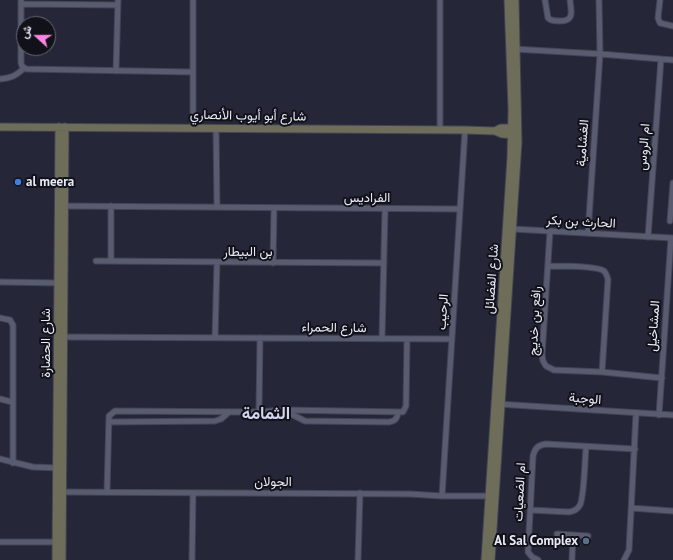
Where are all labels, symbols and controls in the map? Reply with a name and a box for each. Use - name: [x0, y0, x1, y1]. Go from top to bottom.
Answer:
- north arrow: [16, 16, 56, 56]
- text: ش: [17, 23, 35, 41]
- street label: شارع أبو أيوب الأنصاري: [190, 107, 306, 125]
- street label: الغشامية: [574, 119, 592, 167]
- street label: ام الروس: [635, 123, 653, 171]
- place label: al meera: [26, 174, 74, 190]
- marker: al meera: [13, 177, 23, 187]
- street label: الفراديس: [344, 190, 390, 206]
- street label: الحارث بن بكر: [546, 212, 616, 232]
- street label: شارع الفضائل: [482, 243, 502, 315]
- street label: بن البيطار: [223, 244, 273, 260]
- street label: رافع بن خديج: [525, 286, 545, 356]
- street label: الرحيب: [434, 293, 452, 331]
- street label: المشاخيل: [644, 300, 664, 352]
- street label: شارع الحضارة: [38, 308, 54, 378]
- street label: شارع الحمراء: [301, 320, 367, 336]
- street label: الوجبة: [568, 390, 602, 408]
- district label: الثمامة: [242, 404, 290, 424]
- street label: ام الضعيات: [511, 462, 529, 522]
- street label: الجولان: [254, 474, 292, 490]
- place label: Al Sal Complex: [494, 533, 578, 549]
- marker: Al Sal Complex: [581, 536, 591, 546]

